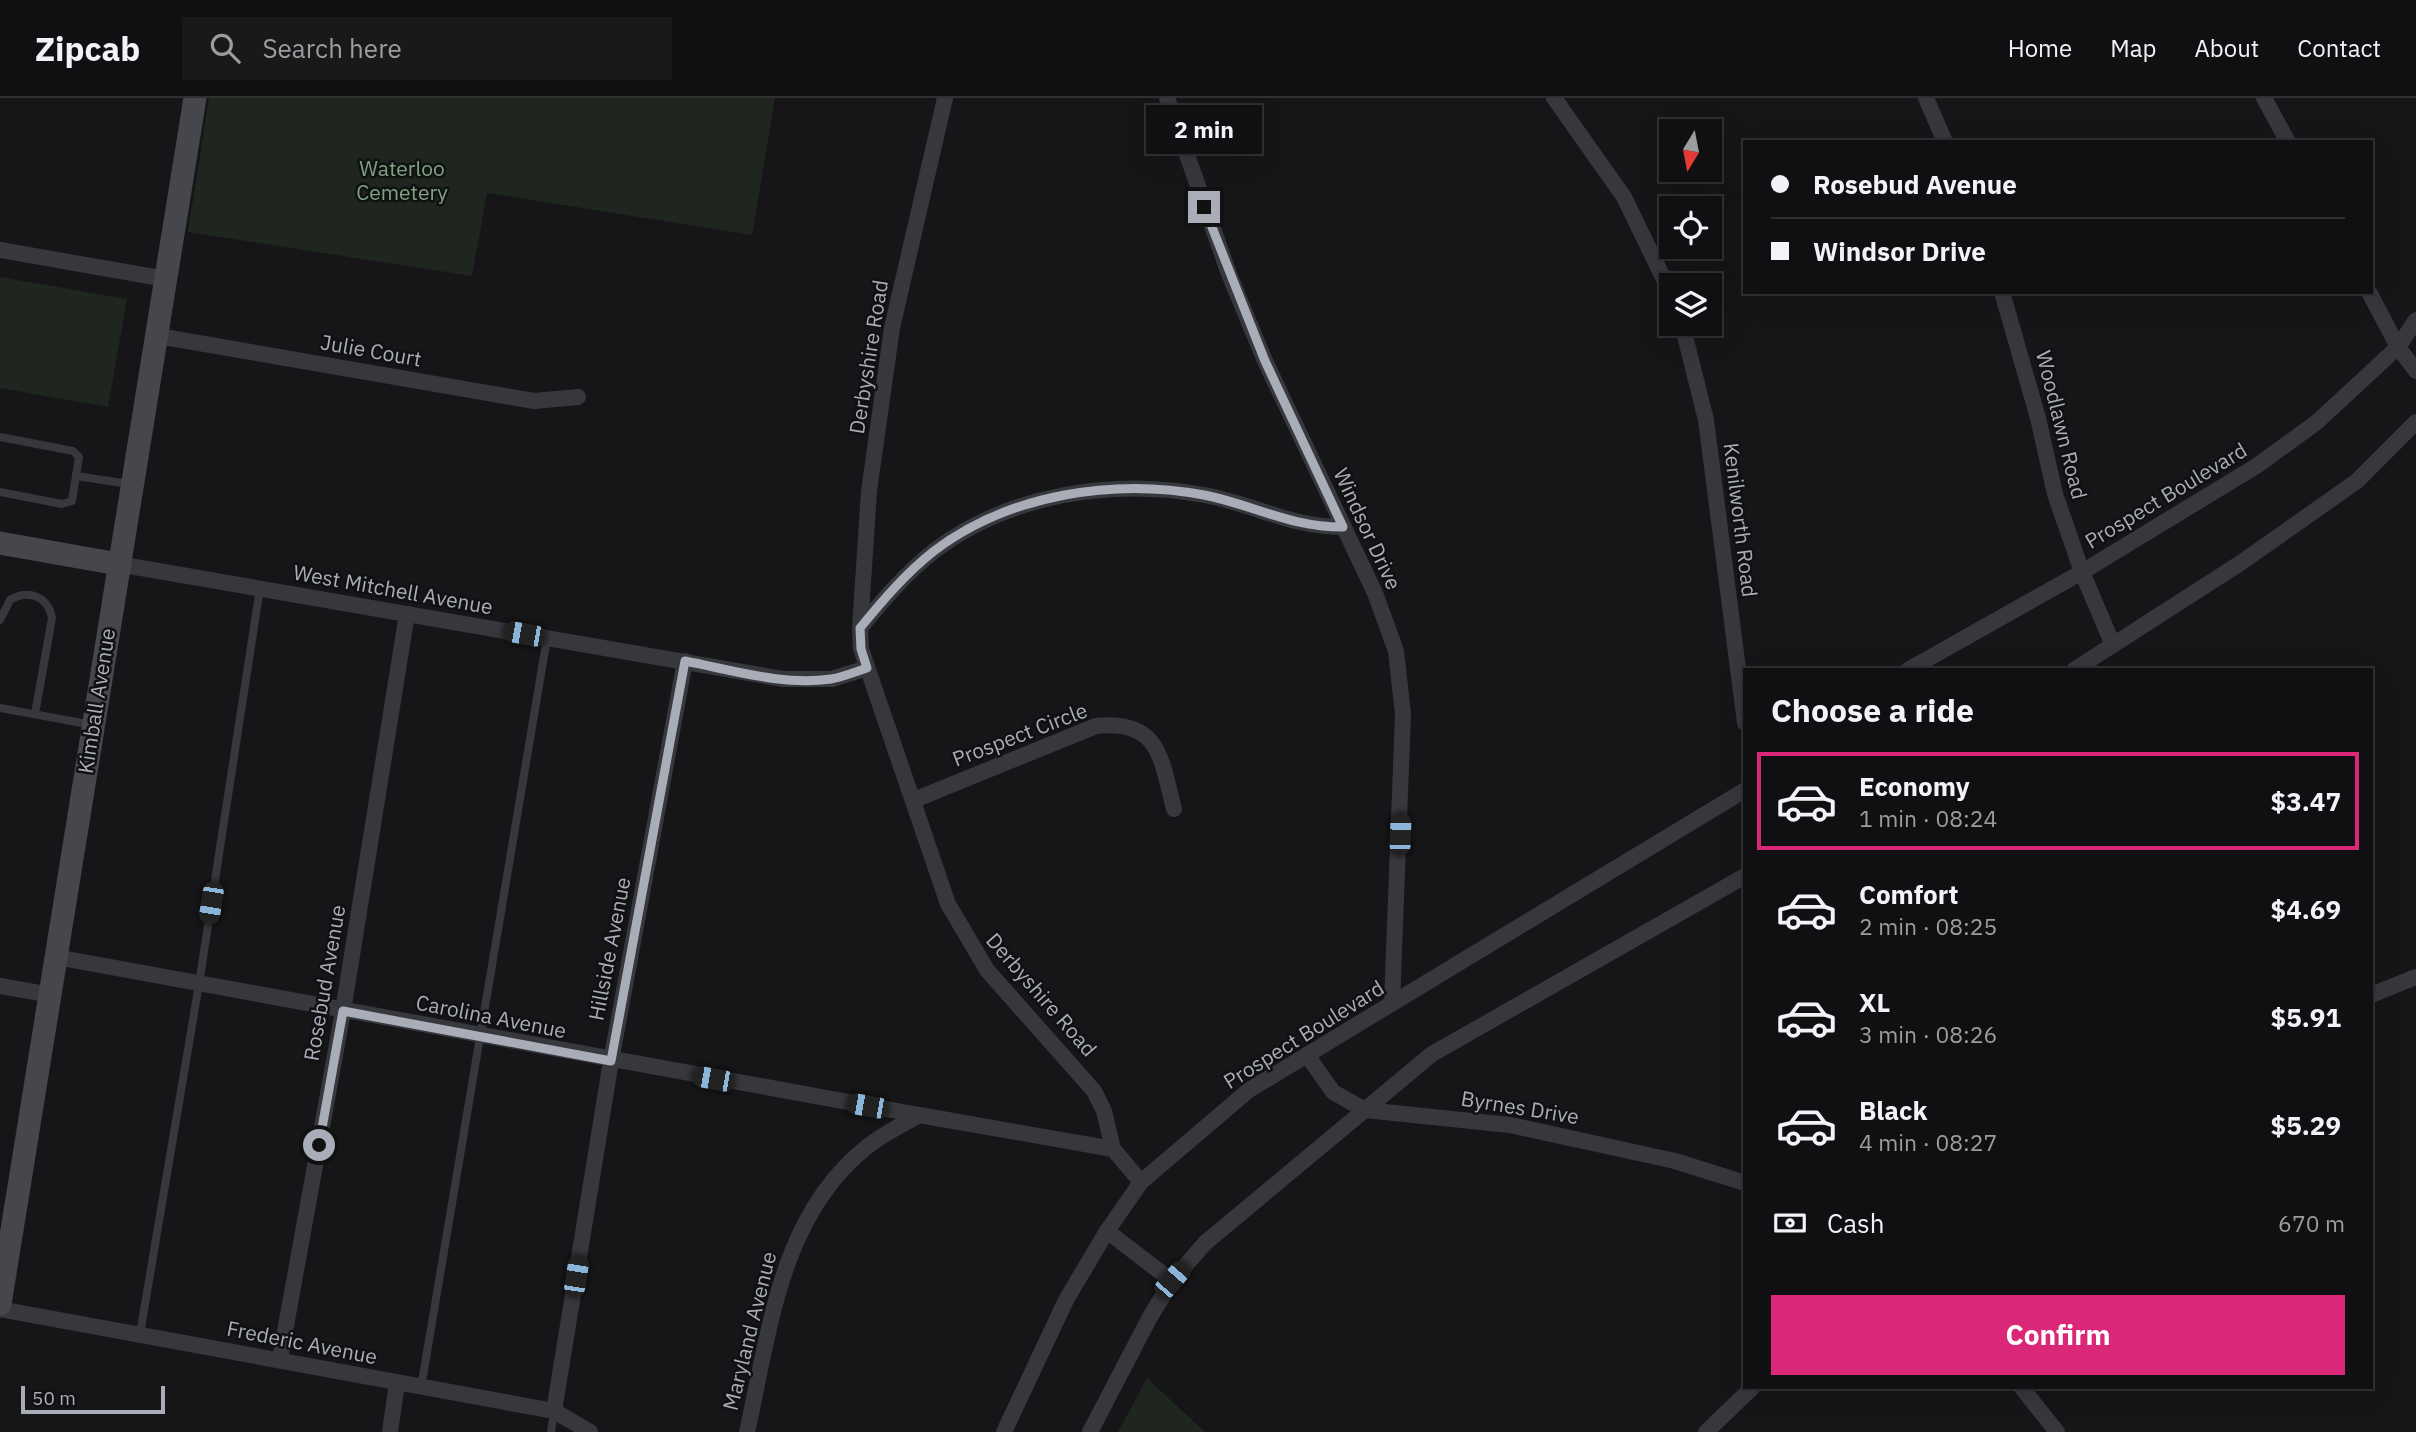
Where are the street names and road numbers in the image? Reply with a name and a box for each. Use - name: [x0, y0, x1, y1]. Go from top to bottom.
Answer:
- street label: Derbyshire Road: [842, 278, 894, 436]
- street label: Julie Court: [319, 327, 424, 373]
- street label: Woodlawn Road: [2030, 348, 2094, 502]
- street label: Prospect Boulevard: [2079, 436, 2252, 555]
- street label: Kenilworth Road: [1718, 441, 1764, 599]
- street label: Windsor Drive: [1327, 463, 1408, 594]
- street label: West Mitchell Avenue: [291, 558, 495, 620]
- street label: Kimball Avenue: [71, 626, 121, 775]
- street label: Prospect Circle: [948, 695, 1091, 773]
- street label: Hillside Avenue: [581, 875, 637, 1023]
- street label: Rosebud Avenue: [297, 903, 352, 1063]
- street label: Derbyshire Road: [980, 926, 1103, 1062]
- street label: Prospect Boulevard: [1218, 973, 1389, 1095]
- street label: Carolina Avenue: [414, 988, 569, 1044]
- street label: Byrnes Drive: [1459, 1084, 1581, 1130]
- street label: Maryland Avenue: [716, 1248, 782, 1413]
- street label: Frederic Avenue: [225, 1314, 380, 1370]

